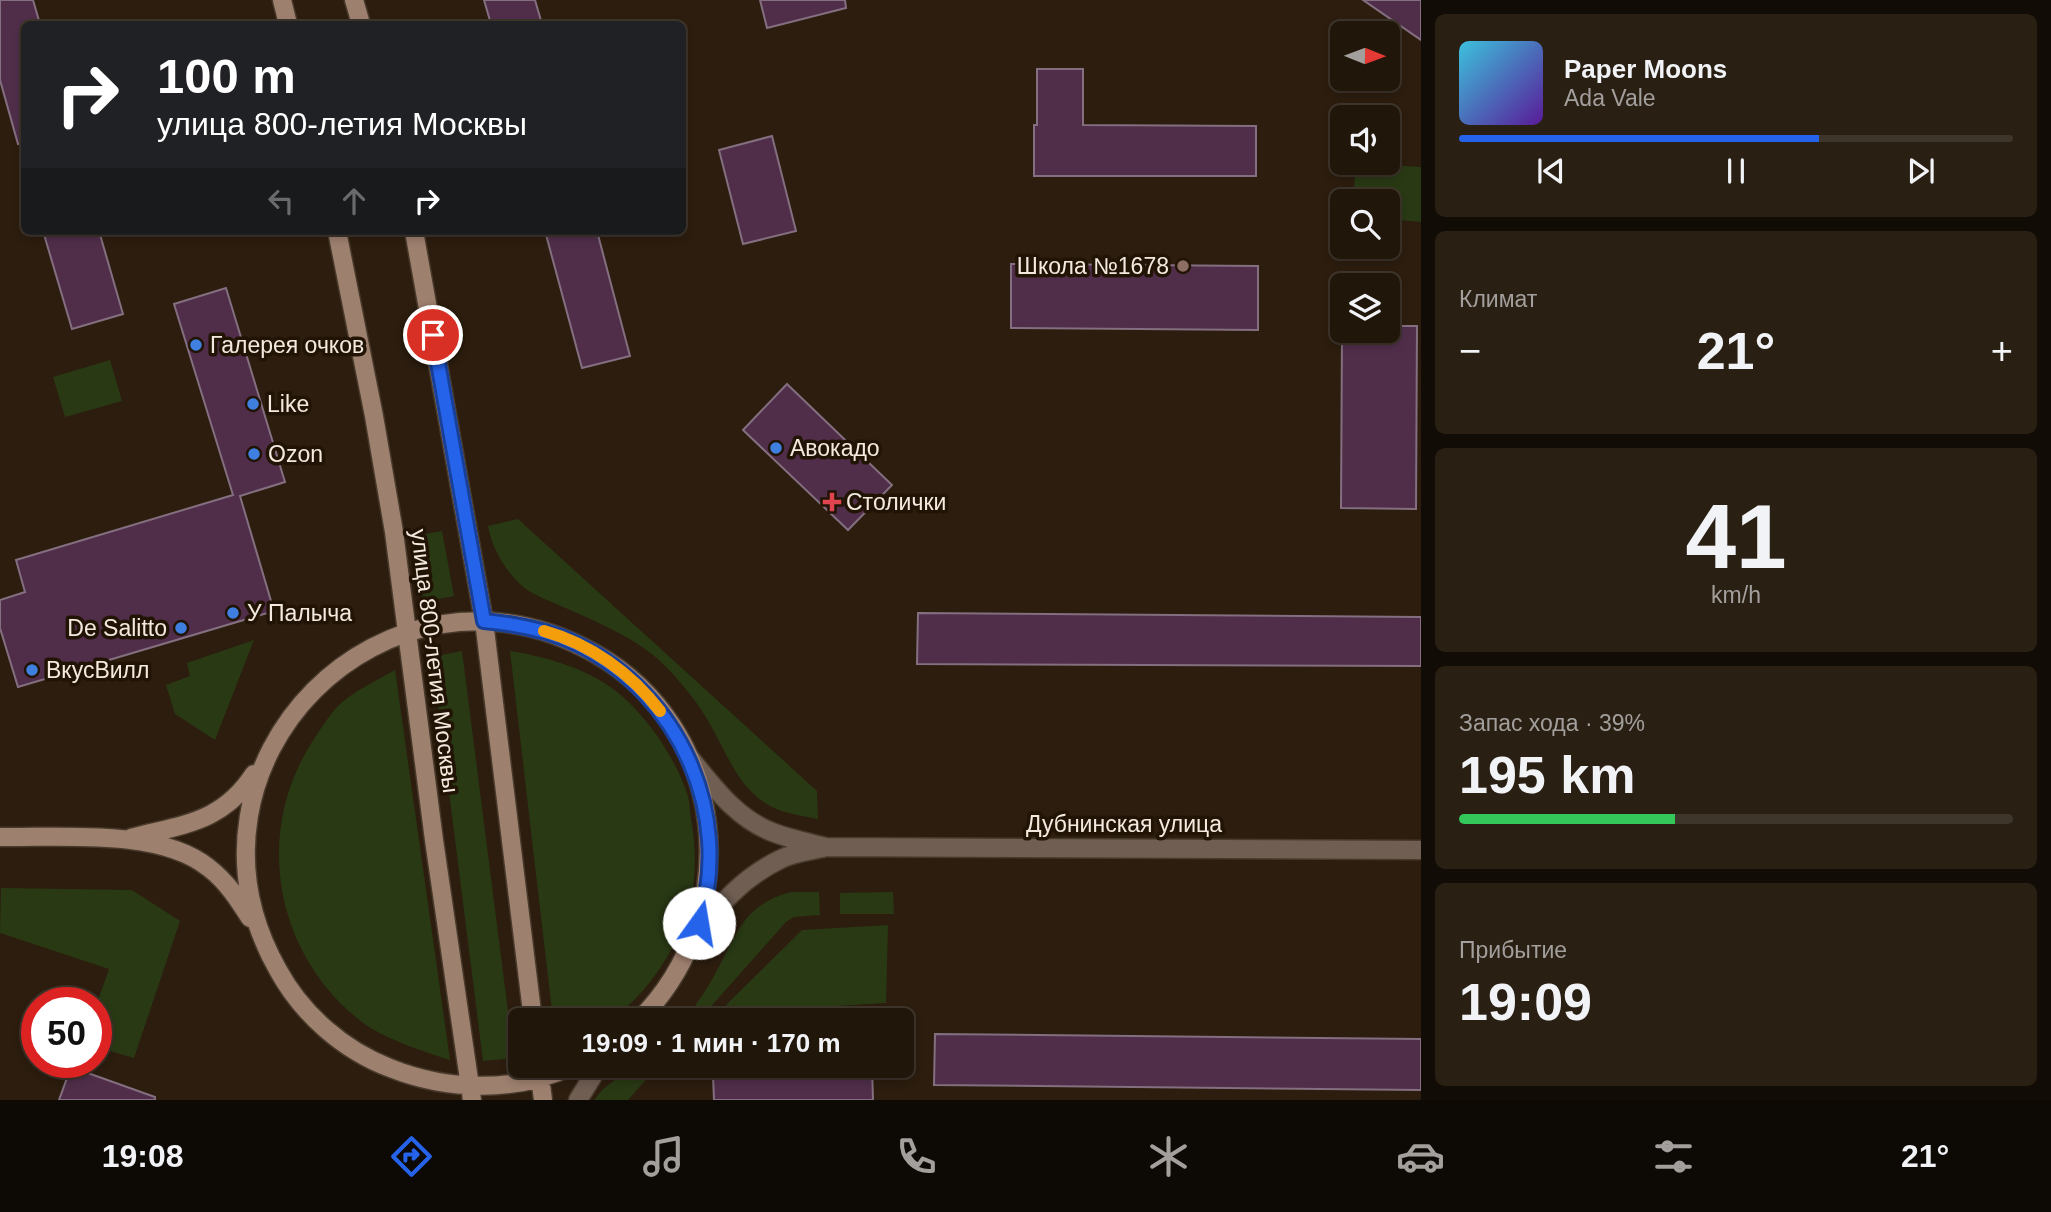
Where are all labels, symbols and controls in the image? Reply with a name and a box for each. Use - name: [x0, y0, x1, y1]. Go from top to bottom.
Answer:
- north arrow: [1330, 21, 1400, 91]
- map controls: [1330, 21, 1400, 343]
- icon: right: [42, 49, 133, 140]
- text: 100 m: [157, 49, 296, 103]
- text: Paper Moons: [1564, 54, 1727, 84]
- text: Ada Vale: [1564, 85, 1656, 111]
- button: sound: [1330, 105, 1400, 175]
- text: улица 800-летия Москвы: [157, 106, 527, 142]
- icon: previous: [1532, 152, 1570, 190]
- icon: pause: [1717, 152, 1755, 190]
- icon: next: [1902, 152, 1940, 190]
- icon: left: [262, 182, 300, 220]
- icon: ahead: [335, 182, 373, 220]
- icon: right: [408, 182, 446, 220]
- button: search: [1330, 189, 1400, 259]
- place label: Школа №1678: [1017, 253, 1169, 279]
- marker: Школа №1678: [1175, 258, 1191, 274]
- button: layers: [1330, 273, 1400, 343]
- text: Климат: [1459, 286, 1537, 312]
- pin: [403, 305, 463, 365]
- icon: arrive: [414, 316, 452, 354]
- text: 21°: [1697, 322, 1775, 380]
- text: −: [1459, 330, 1481, 372]
- text: +: [1991, 330, 2013, 372]
- place label: Галерея очков: [210, 332, 364, 358]
- marker: Галерея очков: [188, 337, 204, 353]
- place label: Like: [267, 391, 309, 417]
- marker: Like: [245, 396, 261, 412]
- place label: Авокадо: [790, 435, 880, 461]
- marker: Авокадо: [768, 440, 784, 456]
- place label: Ozon: [268, 441, 323, 467]
- marker: Ozon: [246, 446, 262, 462]
- text: 41: [1685, 486, 1787, 587]
- place label: Столички: [846, 489, 946, 515]
- marker: Столички: [824, 494, 840, 510]
- street label: улица 800-летия Москвы: [406, 527, 464, 795]
- text: km/h: [1711, 582, 1761, 608]
- place label: У Палыча: [247, 600, 352, 626]
- marker: У Палыча: [225, 605, 241, 621]
- place label: De Salitto: [67, 615, 167, 641]
- marker: De Salitto: [173, 620, 189, 636]
- place label: ВкусВилл: [46, 657, 149, 683]
- marker: ВкусВилл: [24, 662, 40, 678]
- text: Запас хода · 39%: [1459, 710, 1645, 736]
- text: 195 km: [1459, 746, 1635, 804]
- street label: Дубнинская улица: [1026, 811, 1222, 837]
- position arrow: [662, 886, 736, 960]
- text: Прибытие: [1459, 937, 1567, 963]
- text: 19:09: [1459, 973, 1592, 1031]
- speed limit sign: 50: [21, 987, 112, 1078]
- text: 19:09 · 1 мин · 170 m: [581, 1028, 841, 1058]
- icon: directions: [387, 1132, 436, 1181]
- icon: music: [639, 1132, 688, 1181]
- icon: phone: [892, 1132, 941, 1181]
- icon: climate: [1144, 1132, 1193, 1181]
- icon: car: [1396, 1132, 1445, 1181]
- icon: filters: [1649, 1132, 1698, 1181]
- text: 19:08: [102, 1138, 184, 1174]
- text: 21°: [1901, 1138, 1949, 1174]

